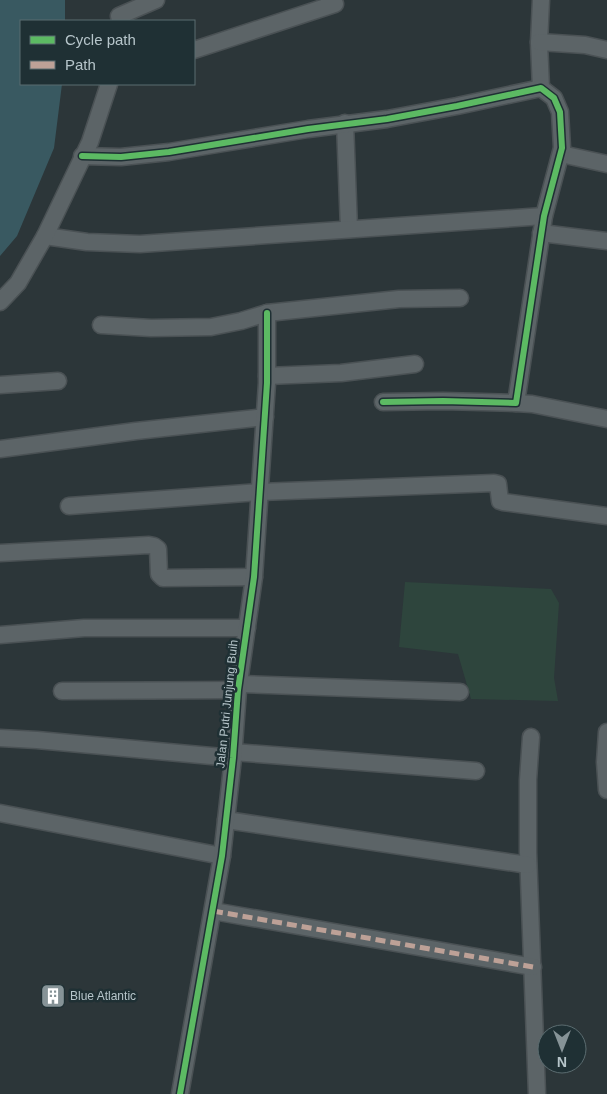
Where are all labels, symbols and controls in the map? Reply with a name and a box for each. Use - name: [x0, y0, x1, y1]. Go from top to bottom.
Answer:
- legend: [20, 20, 195, 85]
- text: Cycle path: [65, 31, 136, 48]
- text: Path: [65, 56, 96, 73]
- street label: Jalan Putri Junjung Buih: [213, 639, 241, 769]
- building icon: Blue Atlantic: [40, 983, 66, 1009]
- place label: Blue Atlantic: [70, 989, 136, 1003]
- north arrow: [537, 1024, 587, 1074]
- text: N: [557, 1054, 567, 1070]

